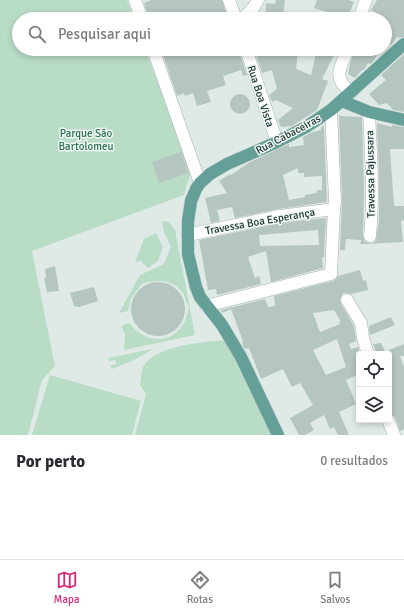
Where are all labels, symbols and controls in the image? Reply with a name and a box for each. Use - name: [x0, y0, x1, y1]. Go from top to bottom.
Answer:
- search box: [12, 12, 392, 56]
- icon: search: [26, 23, 48, 45]
- text: Pesquisar aqui: [58, 25, 151, 43]
- street label: Rua Boa Vista: [244, 64, 277, 129]
- street label: Rua Cabaceiras: [253, 112, 323, 157]
- park label: Parque São Bartolomeu: [58, 127, 114, 153]
- street label: Travessa Pajussara: [363, 130, 378, 218]
- street label: Travessa Boa Esperança: [204, 205, 316, 238]
- map controls: [356, 351, 392, 423]
- button: locate: [356, 351, 392, 387]
- button: layers: [356, 387, 392, 423]
- text: Por perto: [16, 451, 85, 472]
- text: 0 resultados: [320, 453, 388, 469]
- tab: Mapa: [54, 569, 79, 606]
- tab: Rotas: [187, 569, 213, 606]
- tab: Salvos: [320, 569, 350, 606]

